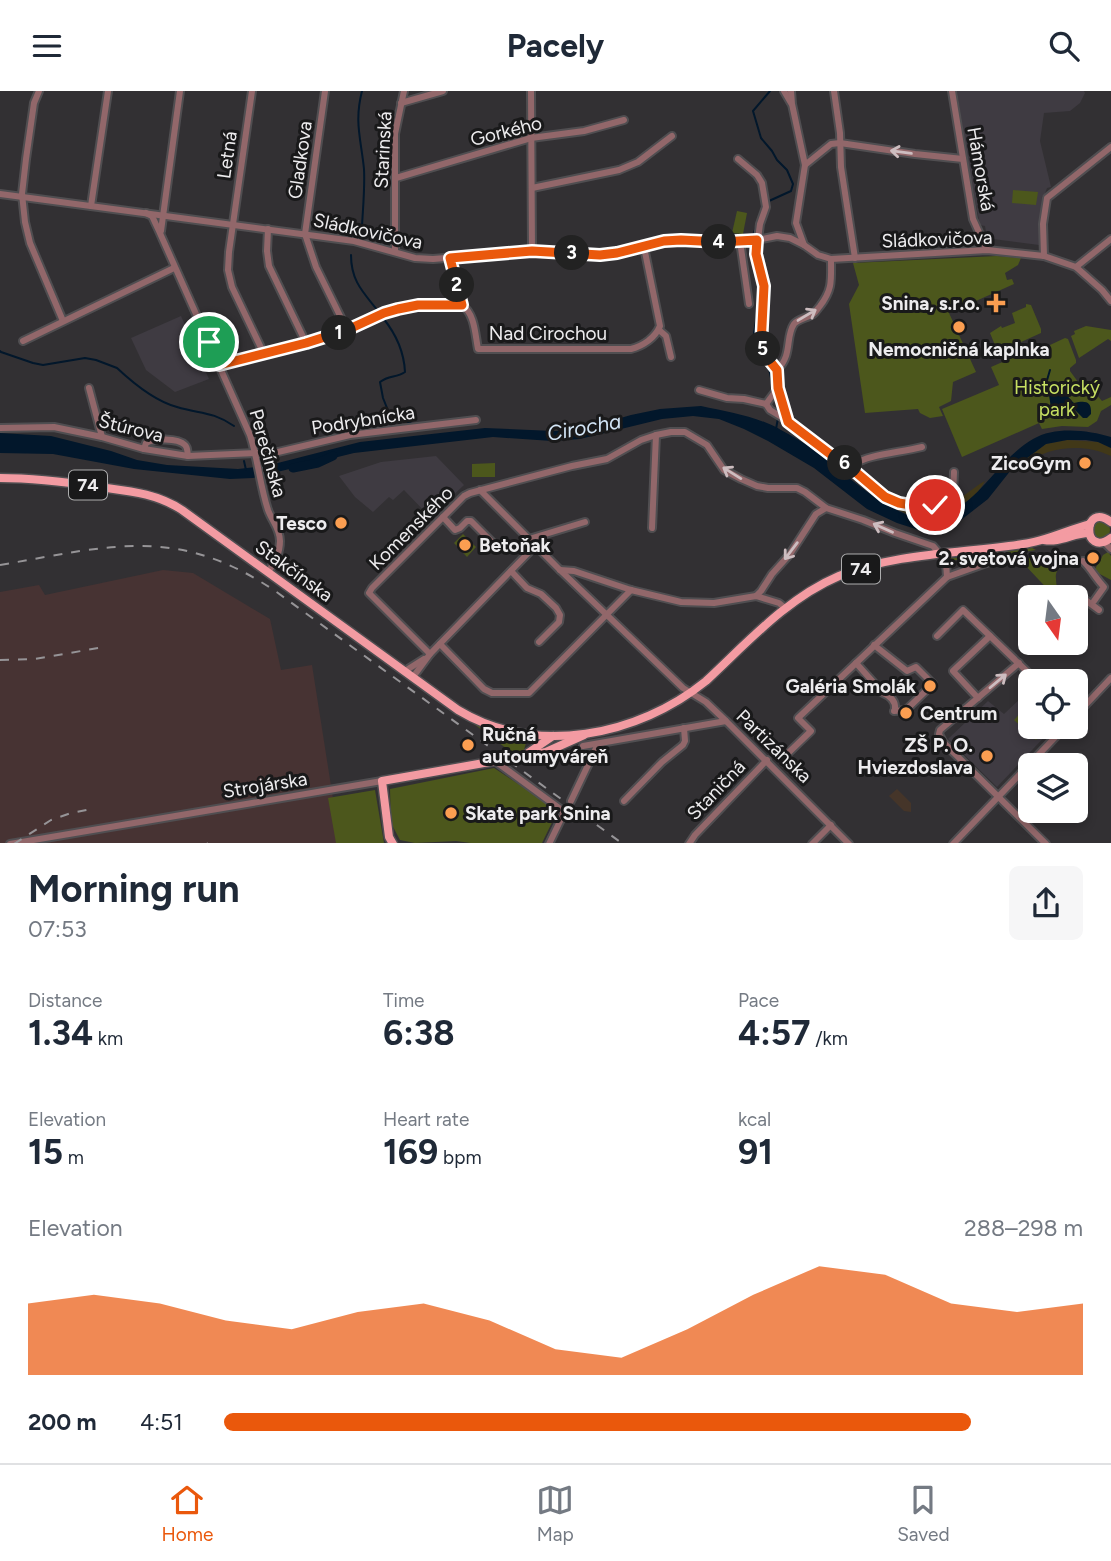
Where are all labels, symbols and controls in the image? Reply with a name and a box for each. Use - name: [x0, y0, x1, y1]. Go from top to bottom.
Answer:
- icon: menu: [28, 27, 66, 65]
- text: Pacely: [507, 27, 604, 65]
- icon: search: [1045, 27, 1083, 65]
- street label: Starinská: [369, 111, 397, 189]
- street label: Gorkého: [468, 111, 544, 151]
- street label: Gladkova: [283, 119, 317, 201]
- street label: Hámorská: [962, 125, 1000, 213]
- street label: Letná: [212, 130, 242, 180]
- one-way arrow: [890, 146, 913, 159]
- street label: Sládkovičova: [311, 208, 425, 254]
- pin: 4: [702, 225, 736, 259]
- street label: Sládkovičova: [881, 226, 993, 252]
- text: 4: [712, 230, 725, 253]
- pin: 3: [554, 235, 590, 271]
- text: 3: [566, 241, 577, 264]
- pin: 2: [440, 267, 475, 303]
- text: 2: [451, 273, 462, 296]
- place label: Snina, s.r.o.: [881, 292, 980, 315]
- marker: Snina, s.r.o.: [986, 293, 1006, 313]
- one-way arrow: [797, 308, 817, 322]
- pin: [179, 312, 239, 372]
- pin: 1: [322, 315, 356, 351]
- marker: Nemocničná kaplnka: [951, 319, 967, 335]
- text: 1: [334, 321, 343, 344]
- street label: Nad Cirochou: [489, 322, 607, 345]
- icon: arrive: [190, 323, 228, 361]
- pin: 5: [746, 331, 780, 367]
- text: 5: [757, 337, 768, 360]
- place label: Nemocničná kaplnka: [868, 338, 1050, 361]
- park label: Historický park: [1014, 376, 1100, 421]
- street label: Podrybnícka: [310, 400, 416, 440]
- street label: Perečínska: [244, 406, 292, 500]
- water label: Cirocha: [545, 408, 623, 446]
- street label: Štúrova: [96, 409, 166, 447]
- pin: 6: [828, 445, 862, 481]
- text: 6: [839, 451, 850, 474]
- place label: ZicoGym: [991, 452, 1071, 475]
- marker: ZicoGym: [1077, 455, 1093, 471]
- one-way arrow: [723, 465, 742, 480]
- road number: 74: [69, 471, 107, 499]
- pin: [905, 475, 965, 535]
- street label: Komenského: [364, 481, 458, 575]
- icon: check: [916, 486, 954, 524]
- place label: Tesco: [276, 512, 327, 535]
- marker: Tesco: [333, 515, 349, 531]
- one-way arrow: [873, 521, 894, 534]
- place label: Betoňak: [479, 534, 552, 557]
- street label: Stakčínska: [251, 535, 337, 607]
- marker: Betoňak: [457, 537, 473, 553]
- one-way arrow: [783, 542, 798, 560]
- place label: 2. svetová vojna: [938, 547, 1079, 570]
- marker: 2. svetová vojna: [1085, 550, 1101, 566]
- road number: 74: [842, 555, 880, 583]
- north arrow: [1018, 585, 1088, 655]
- map controls: [1018, 585, 1088, 823]
- button: locate: [1018, 669, 1088, 739]
- one-way arrow: [989, 673, 1007, 689]
- place label: Galéria Smolák: [786, 675, 917, 698]
- marker: Galéria Smolák: [922, 678, 938, 694]
- place label: Centrum: [920, 702, 997, 725]
- street label: Partizánska: [732, 704, 816, 788]
- marker: Centrum: [898, 705, 914, 721]
- place label: Ručná autoumyváreň: [482, 723, 608, 768]
- place label: ZŠ P. O. Hviezdoslava: [857, 734, 973, 779]
- marker: Ručná autoumyváreň: [460, 737, 476, 753]
- marker: ZŠ P. O. Hviezdoslava: [979, 748, 995, 764]
- button: layers: [1018, 753, 1088, 823]
- street label: Staničná: [682, 755, 750, 825]
- street label: Strojárska: [221, 767, 309, 803]
- place label: Skate park Snina: [465, 802, 611, 825]
- marker: Skate park Snina: [443, 805, 459, 821]
- text: Morning run: [28, 866, 240, 912]
- button: share: [1009, 866, 1083, 940]
- text: 07:53: [28, 915, 87, 943]
- text: Distance: [28, 989, 102, 1012]
- text: Time: [383, 989, 424, 1012]
- text: Pace: [738, 989, 779, 1012]
- text: 1.34: [28, 1012, 93, 1054]
- text: 6:38: [383, 1012, 455, 1054]
- text: 4:57: [738, 1012, 811, 1054]
- text: km: [93, 1027, 123, 1050]
- text: /km: [811, 1027, 848, 1050]
- text: Elevation: [28, 1108, 106, 1131]
- text: Heart rate: [383, 1108, 469, 1131]
- text: kcal: [738, 1108, 771, 1131]
- text: 15: [28, 1131, 63, 1173]
- text: 169: [383, 1131, 438, 1173]
- text: 91: [738, 1131, 773, 1173]
- text: m: [63, 1146, 84, 1169]
- text: bpm: [438, 1146, 482, 1169]
- text: Elevation: [28, 1214, 123, 1242]
- text: 288–298 m: [964, 1214, 1083, 1242]
- text: 200 m: [28, 1408, 97, 1436]
- text: 4:51: [140, 1408, 183, 1436]
- tab: Home: [161, 1481, 213, 1546]
- tab: Map: [536, 1481, 574, 1546]
- tab: Saved: [897, 1481, 950, 1546]

